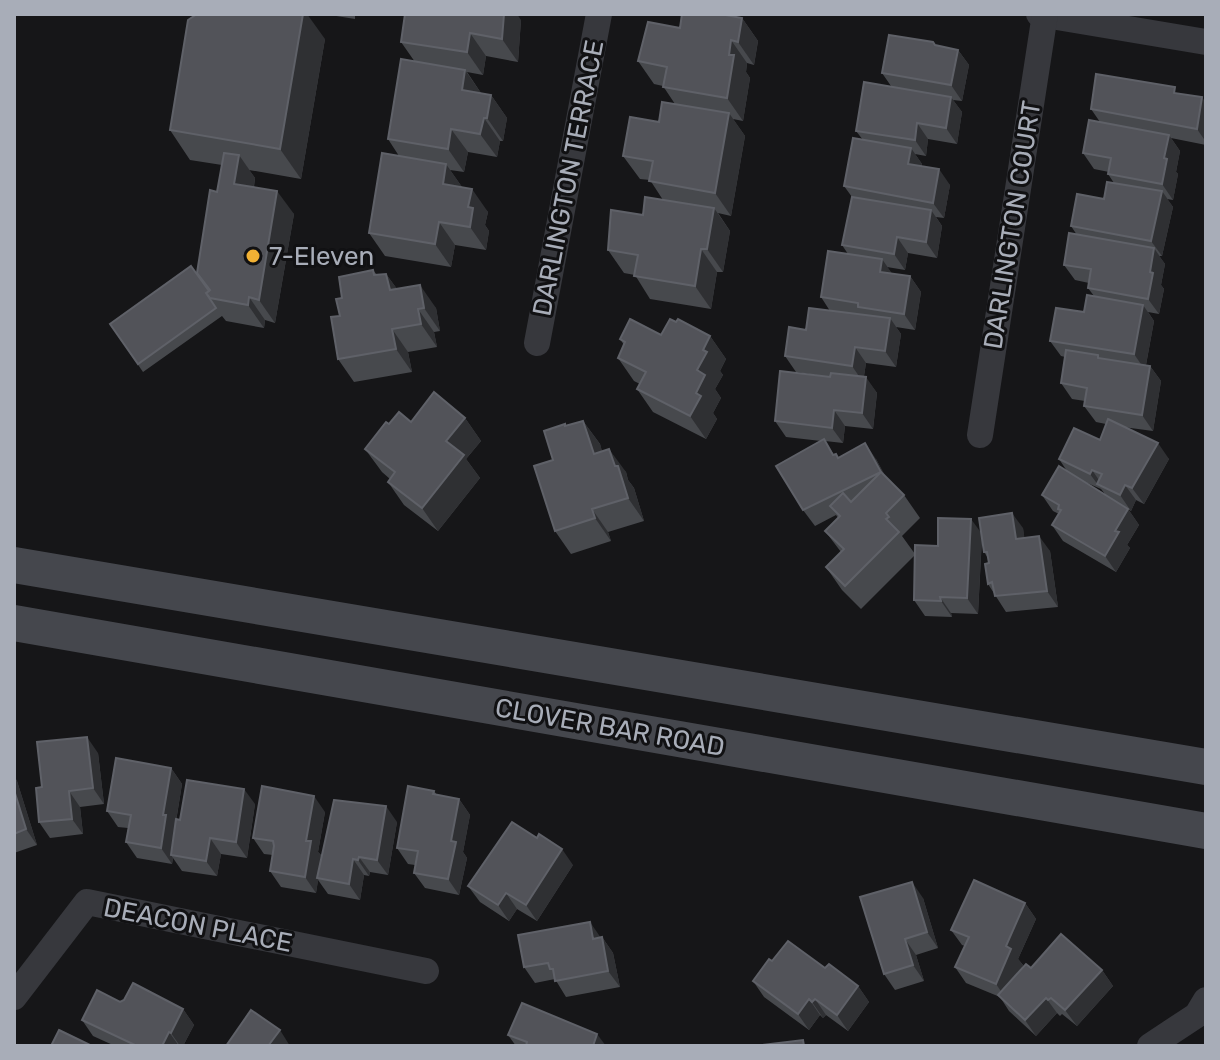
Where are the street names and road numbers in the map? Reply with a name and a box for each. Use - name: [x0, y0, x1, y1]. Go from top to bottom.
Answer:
- street label: DARLINGTON TERRACE: [527, 38, 610, 319]
- street label: DARLINGTON COURT: [978, 99, 1047, 351]
- street label: CLOVER BAR ROAD: [493, 692, 727, 763]
- street label: DEACON PLACE: [101, 892, 295, 959]

